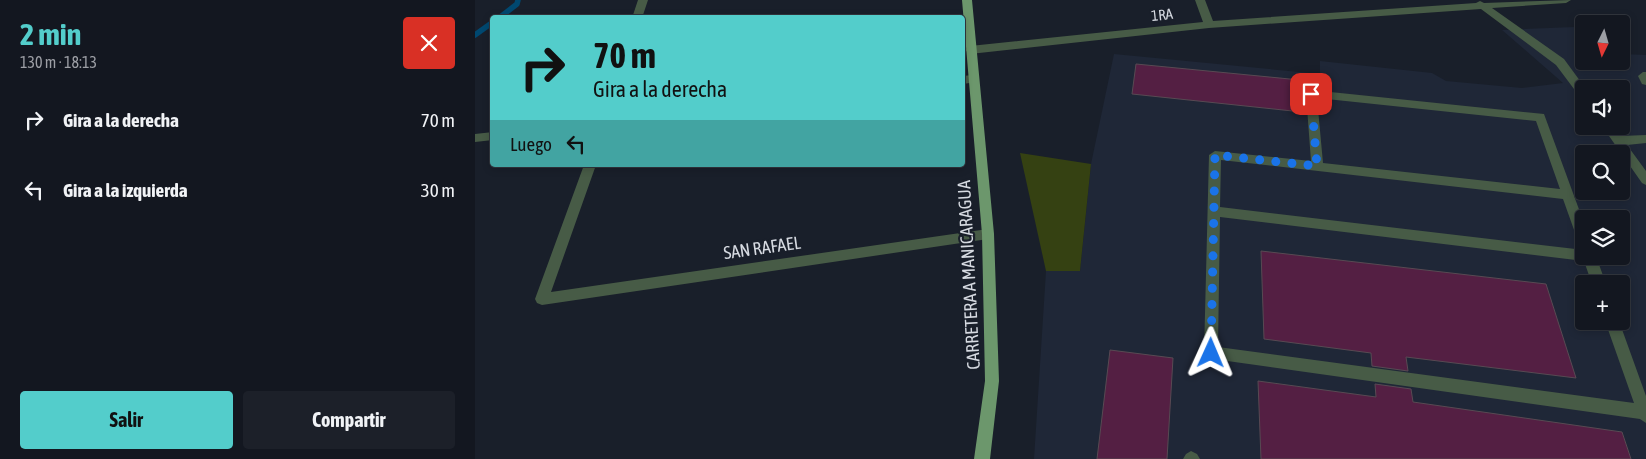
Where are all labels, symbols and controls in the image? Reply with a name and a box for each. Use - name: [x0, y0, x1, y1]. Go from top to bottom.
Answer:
- street label: 1RA: [1150, 5, 1174, 24]
- north arrow: [1575, 15, 1630, 70]
- map controls: [1575, 15, 1630, 330]
- text: 2 min: [20, 17, 81, 51]
- button: close: [403, 17, 455, 69]
- icon: right: [510, 35, 575, 100]
- text: 70 m: [593, 35, 656, 75]
- text: 130 m · 18:13: [20, 53, 97, 71]
- pin: [1290, 73, 1332, 115]
- text: Gira a la derecha: [593, 76, 727, 102]
- icon: arrive: [1297, 80, 1325, 108]
- button: sound: [1575, 80, 1630, 135]
- icon: right: [20, 106, 48, 134]
- text: Gira a la derecha: [63, 109, 179, 131]
- text: 70 m: [421, 109, 455, 131]
- icon: left: [562, 130, 590, 158]
- text: Luego: [510, 133, 552, 155]
- button: search: [1575, 145, 1630, 200]
- icon: left: [20, 176, 48, 204]
- text: Gira a la izquierda: [63, 179, 188, 201]
- text: 30 m: [421, 179, 455, 201]
- street label: CARRETERA A MANICARAGUA: [953, 180, 984, 370]
- button: layers: [1575, 210, 1630, 265]
- street label: SAN RAFAEL: [722, 232, 802, 263]
- button: +: [1575, 275, 1630, 330]
- position arrow: [1184, 326, 1236, 378]
- button: Salir: [20, 391, 233, 449]
- button: Compartir: [243, 391, 455, 449]

